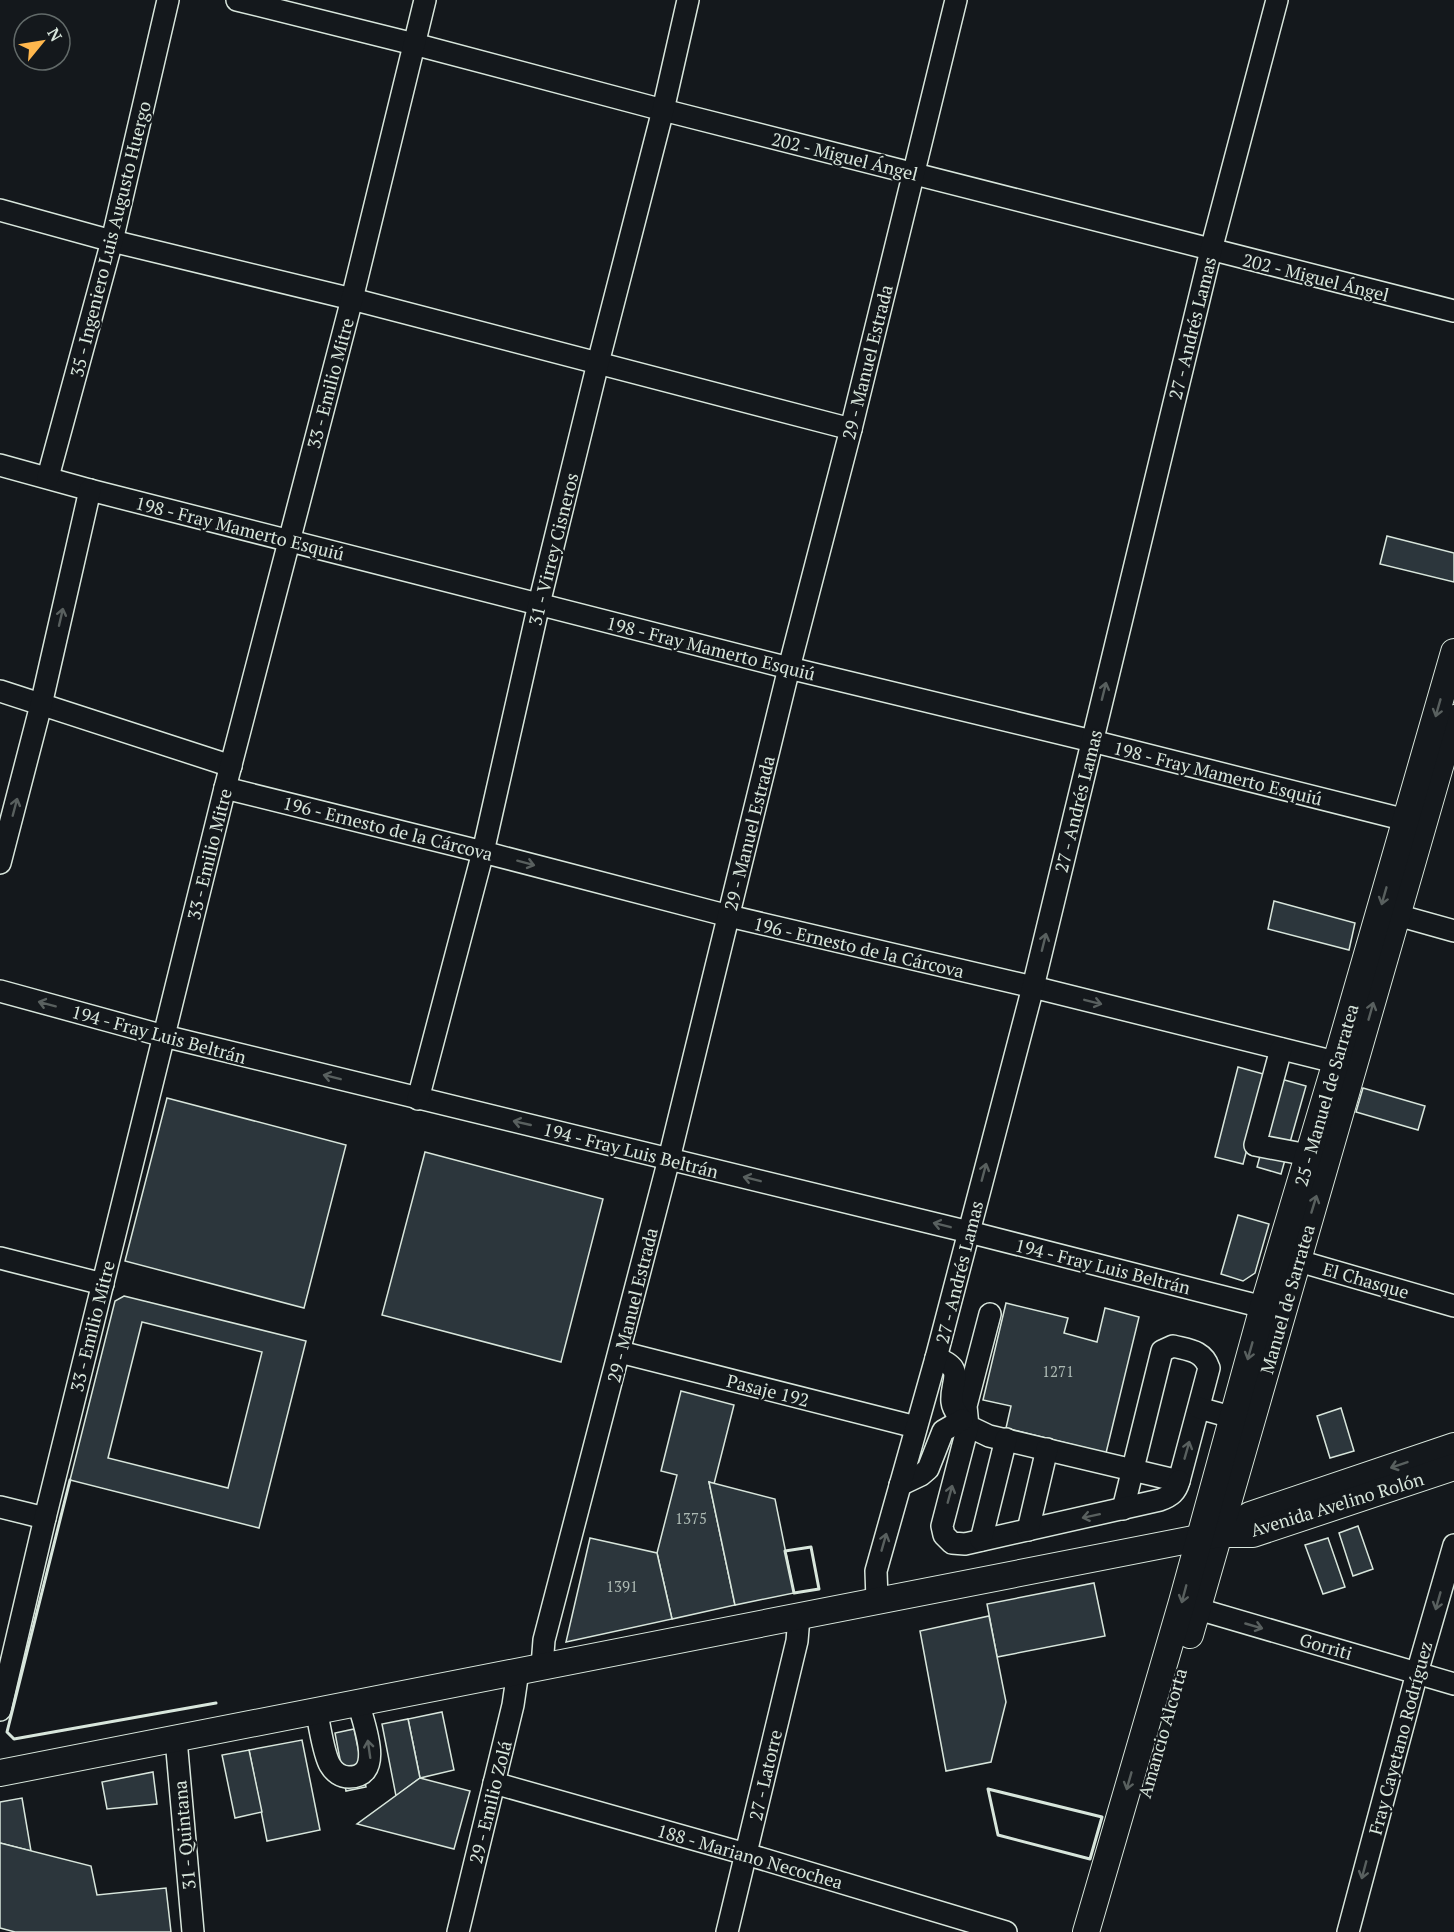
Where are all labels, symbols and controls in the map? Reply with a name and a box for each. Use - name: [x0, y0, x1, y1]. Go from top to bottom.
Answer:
- north arrow: [12, 12, 72, 72]
- text: N: [42, 24, 68, 45]
- street label: 35 - Ingeniero Luis Augusto Huergo: [64, 98, 156, 379]
- street label: 202 - Miguel Ángel: [769, 126, 921, 186]
- street label: 202 - Miguel Ángel: [1240, 247, 1392, 307]
- street label: 27 - Andrés Lamas: [1163, 254, 1221, 402]
- street label: 29 - Manuel Estrada: [836, 282, 898, 442]
- street label: 33 - Emilio Mitre: [301, 315, 359, 451]
- street label: 31 - Virrey Cisneros: [522, 470, 584, 628]
- street label: 198 - Fray Mamerto Esquiú: [133, 490, 347, 566]
- one-way arrow: [56, 608, 68, 627]
- street label: 198 - Fray Mamerto Esquiú: [604, 610, 818, 686]
- one-way arrow: [1099, 682, 1111, 701]
- one-way arrow: [1432, 698, 1443, 717]
- street label: 27 - Andrés Lamas: [1049, 727, 1107, 875]
- street label: 198 - Fray Mamerto Esquiú: [1111, 735, 1325, 811]
- street label: 29 - Manuel Estrada: [718, 753, 780, 913]
- street label: 33 - Emilio Mitre: [181, 786, 237, 922]
- street label: 196 - Ernesto de la Cárcova: [281, 790, 495, 866]
- one-way arrow: [9, 798, 21, 817]
- one-way arrow: [516, 858, 535, 869]
- one-way arrow: [1378, 886, 1389, 905]
- street label: 196 - Ernesto de la Cárcova: [751, 911, 967, 983]
- one-way arrow: [1038, 933, 1050, 952]
- one-way arrow: [1083, 997, 1102, 1009]
- one-way arrow: [38, 998, 57, 1009]
- street label: 194 - Fray Luis Beltrán: [69, 999, 249, 1069]
- street label: 25 - Manuel de Sarratea: [1288, 1001, 1364, 1189]
- one-way arrow: [1365, 1001, 1377, 1020]
- one-way arrow: [323, 1071, 342, 1083]
- one-way arrow: [513, 1117, 532, 1129]
- street label: 194 - Fray Luis Beltrán: [541, 1117, 721, 1183]
- one-way arrow: [979, 1162, 991, 1181]
- one-way arrow: [743, 1173, 762, 1184]
- one-way arrow: [1309, 1195, 1320, 1214]
- street label: 27 - Andrés Lamas: [930, 1198, 988, 1346]
- one-way arrow: [932, 1219, 951, 1231]
- street label: Manuel de Sarratea: [1254, 1221, 1320, 1377]
- street label: 29 - Manuel Estrada: [601, 1225, 663, 1385]
- street label: 194 - Fray Luis Beltrán: [1013, 1233, 1193, 1299]
- street label: El Chasque: [1320, 1256, 1412, 1304]
- street label: 33 - Emilio Mitre: [64, 1258, 120, 1394]
- one-way arrow: [1244, 1342, 1255, 1361]
- house number: 1271: [1042, 1361, 1074, 1381]
- street label: Pasaje 192: [724, 1368, 812, 1412]
- one-way arrow: [1182, 1441, 1194, 1460]
- one-way arrow: [1390, 1460, 1409, 1471]
- street label: Avenida Avelino Rolón: [1247, 1466, 1427, 1542]
- one-way arrow: [945, 1485, 956, 1504]
- house number: 1375: [675, 1508, 707, 1528]
- one-way arrow: [1081, 1511, 1100, 1523]
- one-way arrow: [879, 1533, 890, 1552]
- house number: 1391: [606, 1576, 638, 1596]
- one-way arrow: [1177, 1584, 1189, 1603]
- one-way arrow: [1432, 1591, 1443, 1610]
- one-way arrow: [1244, 1621, 1263, 1632]
- street label: Gorriti: [1297, 1627, 1355, 1665]
- street label: Fray Cayetano Rodríguez: [1363, 1639, 1437, 1837]
- street label: Amancio Alcorta: [1132, 1665, 1192, 1801]
- street label: 27 - Latorre: [743, 1727, 787, 1823]
- street label: 29 - Emilio Zolá: [463, 1738, 517, 1866]
- one-way arrow: [363, 1739, 374, 1759]
- one-way arrow: [1123, 1771, 1134, 1790]
- street label: 31 - Quintana: [167, 1779, 201, 1891]
- street label: 188 - Mariano Necochea: [654, 1818, 846, 1894]
- one-way arrow: [1358, 1861, 1369, 1880]

